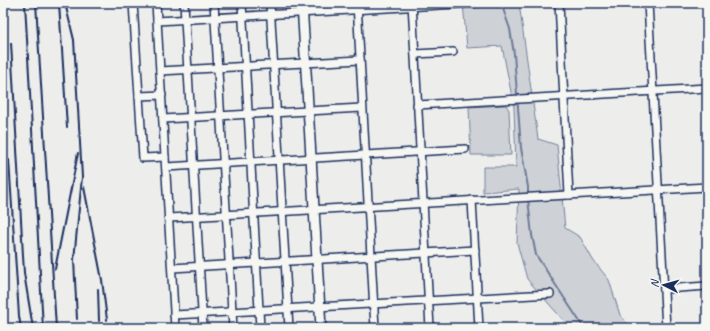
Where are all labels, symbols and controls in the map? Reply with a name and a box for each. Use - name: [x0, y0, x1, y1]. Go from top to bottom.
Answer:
- north arrow: [644, 265, 684, 305]
- text: N: [647, 278, 662, 288]

